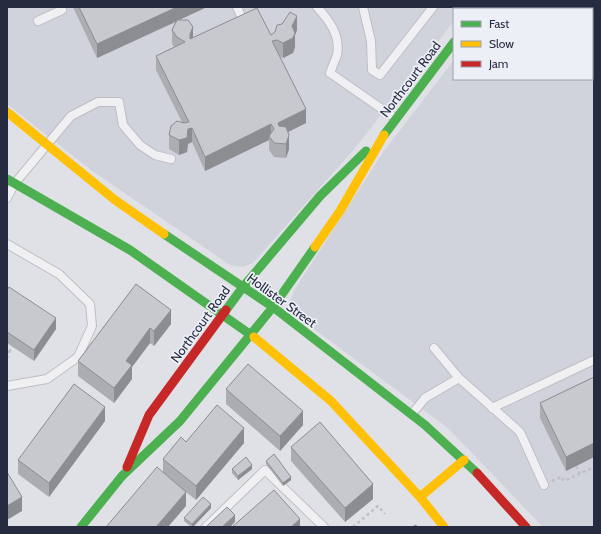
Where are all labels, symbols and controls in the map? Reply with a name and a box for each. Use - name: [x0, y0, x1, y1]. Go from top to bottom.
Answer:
- legend: [453, 8, 593, 80]
- text: Fast: [489, 16, 509, 31]
- text: Slow: [489, 36, 514, 51]
- street label: Northcourt Road: [376, 38, 444, 120]
- text: Jam: [488, 56, 508, 71]
- street label: Hollister Street: [244, 269, 320, 331]
- street label: Northcourt Road: [167, 282, 233, 366]

